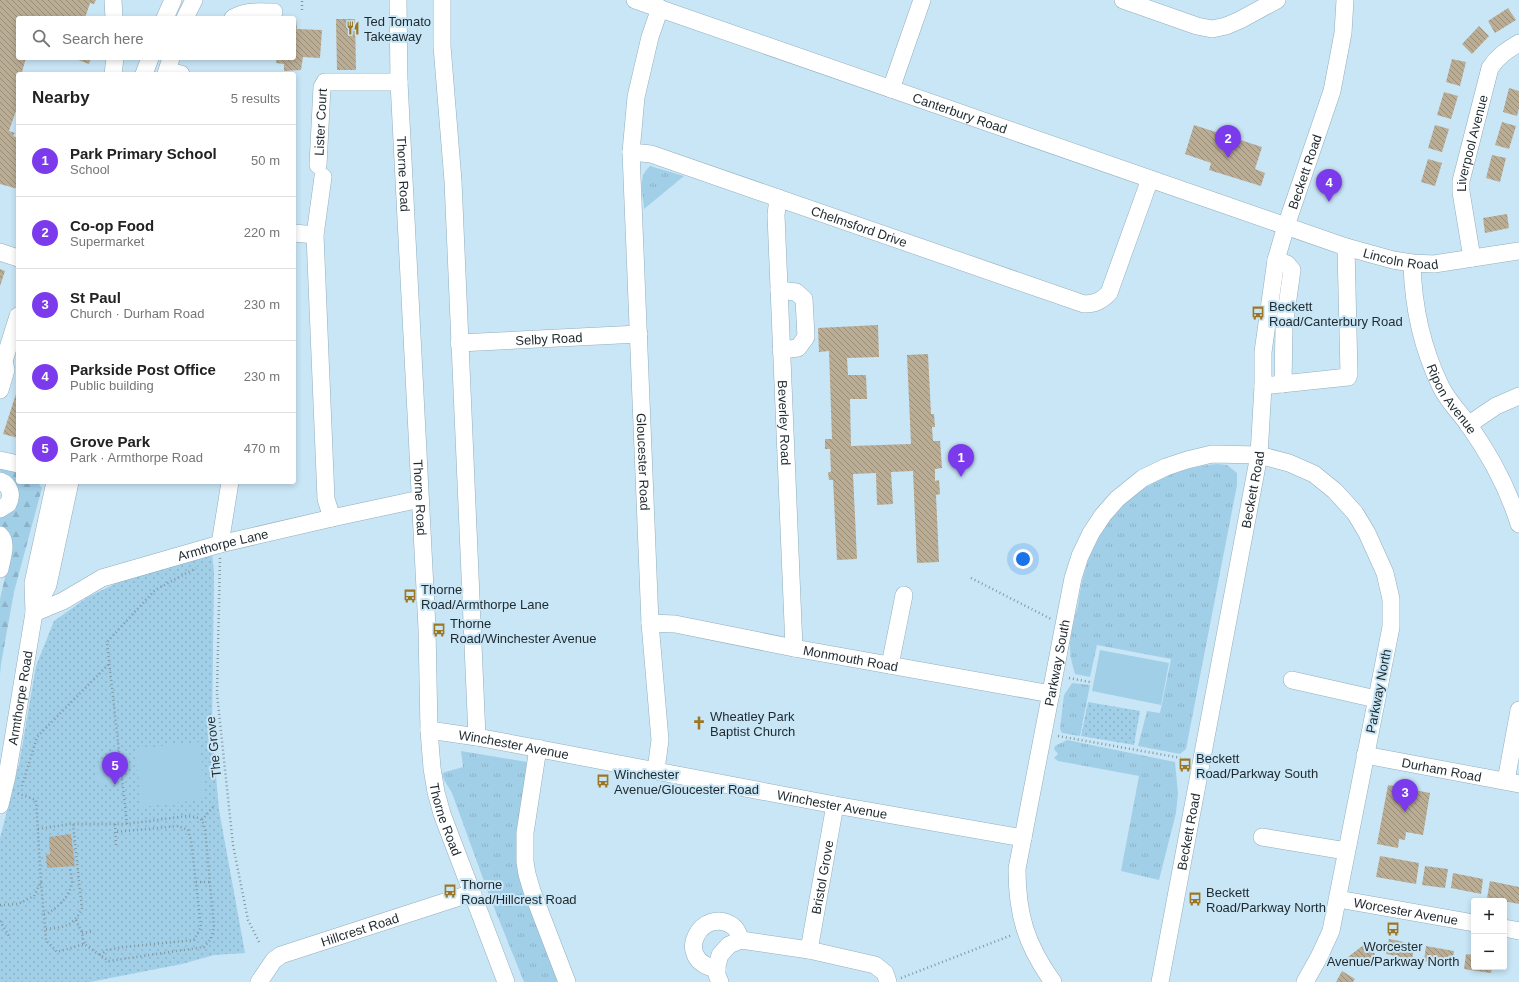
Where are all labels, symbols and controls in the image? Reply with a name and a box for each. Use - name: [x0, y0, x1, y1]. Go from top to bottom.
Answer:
- place label: Ted Tomato Takeaway: [364, 14, 431, 44]
- search box: [16, 16, 296, 60]
- restaurant icon: Ted Tomato Takeaway: [345, 20, 361, 36]
- icon: search: [30, 27, 52, 49]
- text: Search here: [62, 30, 144, 47]
- text: Nearby: [32, 88, 90, 107]
- street label: Lister Court: [311, 88, 330, 156]
- street label: Canterbury Road: [911, 90, 1009, 137]
- text: 5 results: [231, 91, 280, 106]
- street label: Liverpool Avenue: [1454, 93, 1491, 192]
- pin: 2: [1215, 125, 1241, 158]
- street label: Beckett Road: [1285, 133, 1325, 211]
- street label: Thorne Road: [394, 136, 413, 212]
- text: Park Primary School: [70, 145, 217, 162]
- text: 1: [41, 153, 49, 168]
- text: 50 m: [251, 153, 280, 168]
- text: School: [70, 162, 110, 177]
- pin: 4: [1316, 169, 1342, 202]
- street label: Chelmsford Drive: [809, 203, 909, 250]
- text: Co-op Food: [70, 217, 154, 234]
- text: 2: [41, 225, 49, 240]
- text: 220 m: [244, 225, 280, 240]
- text: Supermarket: [70, 234, 144, 249]
- street label: Lincoln Road: [1362, 245, 1439, 272]
- text: St Paul: [70, 289, 121, 306]
- text: 3: [41, 297, 49, 312]
- text: 230 m: [244, 297, 280, 312]
- place label: Beckett Road/Canterbury Road: [1269, 299, 1403, 329]
- bus stop icon: Beckett Road/Canterbury Road: [1250, 305, 1266, 321]
- text: Church · Durham Road: [70, 306, 204, 321]
- street label: Selby Road: [515, 330, 583, 348]
- text: Parkside Post Office: [70, 361, 216, 378]
- street label: Ripon Avenue: [1424, 362, 1480, 437]
- text: 4: [41, 369, 49, 384]
- text: 230 m: [244, 369, 280, 384]
- text: Public building: [70, 378, 154, 393]
- street label: Beverley Road: [775, 380, 793, 466]
- street label: Gloucester Road: [634, 413, 652, 511]
- text: Grove Park: [70, 433, 150, 450]
- text: 5: [41, 441, 49, 456]
- text: 470 m: [244, 441, 280, 456]
- pin: 1: [948, 444, 974, 477]
- text: Park · Armthorpe Road: [70, 450, 203, 465]
- street label: Beckett Road: [1238, 451, 1267, 529]
- street label: Thorne Road: [410, 459, 429, 536]
- street label: Armthorpe Lane: [176, 526, 270, 564]
- your location: [1013, 549, 1033, 569]
- place label: Thorne Road/Armthorpe Lane: [421, 582, 549, 612]
- bus stop icon: Thorne Road/Armthorpe Lane: [402, 588, 418, 604]
- place label: Thorne Road/Winchester Avenue: [450, 616, 596, 646]
- street label: Parkway South: [1042, 618, 1073, 707]
- bus stop icon: Thorne Road/Winchester Avenue: [431, 622, 447, 638]
- street label: Monmouth Road: [802, 643, 899, 674]
- street label: Parkway North: [1363, 648, 1394, 734]
- street label: Armthorpe Road: [5, 650, 36, 746]
- place label: Wheatley Park Baptist Church: [710, 709, 795, 739]
- church icon: Wheatley Park Baptist Church: [691, 715, 707, 731]
- street label: The Grove: [203, 716, 224, 778]
- street label: Winchester Avenue: [458, 727, 570, 762]
- place label: Beckett Road/Parkway South: [1196, 751, 1318, 781]
- pin: 5: [102, 752, 128, 785]
- street label: Durham Road: [1400, 755, 1483, 785]
- bus stop icon: Beckett Road/Parkway South: [1177, 757, 1193, 773]
- place label: Winchester Avenue/Gloucester Road: [614, 767, 759, 797]
- bus stop icon: Winchester Avenue/Gloucester Road: [595, 773, 611, 789]
- pin: 3: [1392, 779, 1418, 812]
- street label: Thorne Road: [427, 782, 464, 858]
- street label: Winchester Avenue: [776, 787, 888, 822]
- street label: Beckett Road: [1174, 792, 1203, 871]
- street label: Bristol Grove: [809, 839, 837, 916]
- place label: Thorne Road/Hillcrest Road: [461, 877, 577, 907]
- bus stop icon: Thorne Road/Hillcrest Road: [442, 883, 458, 899]
- place label: Beckett Road/Parkway North: [1206, 885, 1326, 915]
- bus stop icon: Beckett Road/Parkway North: [1187, 891, 1203, 907]
- street label: Worcester Avenue: [1352, 895, 1459, 928]
- map controls: [1471, 898, 1507, 970]
- button: +: [1471, 898, 1507, 934]
- street label: Hillcrest Road: [319, 910, 401, 950]
- bus stop icon: Worcester Avenue/Parkway North: [1385, 921, 1401, 937]
- button: −: [1471, 934, 1507, 970]
- place label: Worcester Avenue/Parkway North: [1327, 939, 1459, 969]

